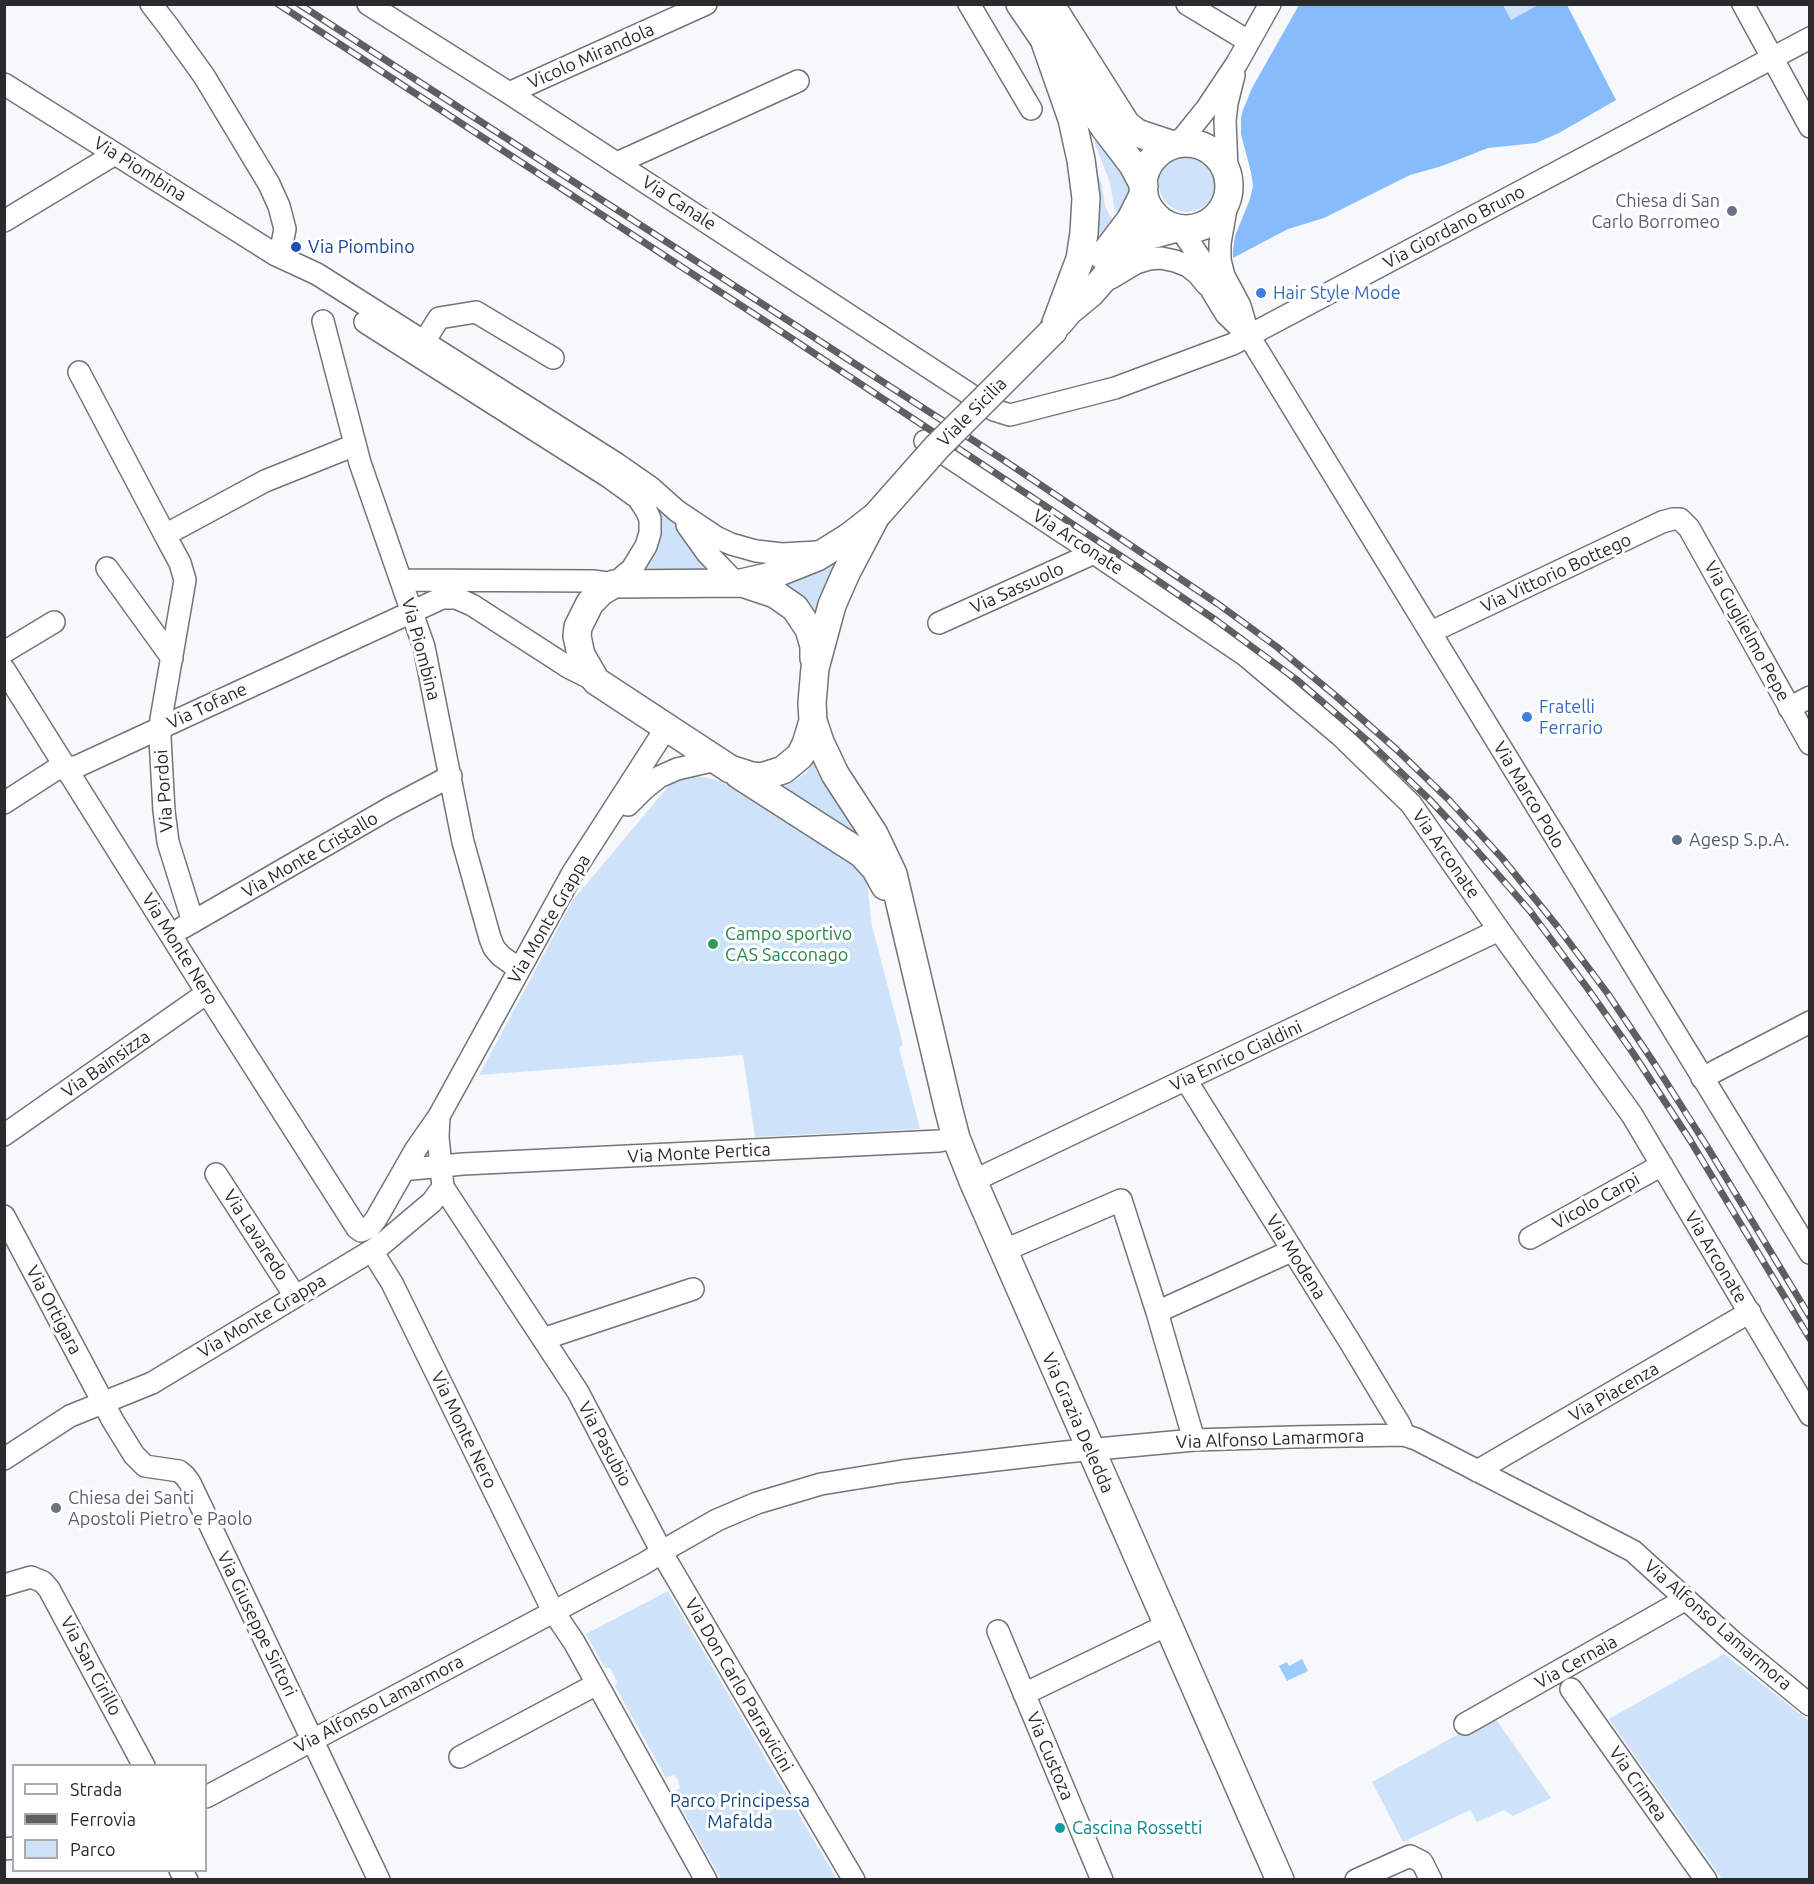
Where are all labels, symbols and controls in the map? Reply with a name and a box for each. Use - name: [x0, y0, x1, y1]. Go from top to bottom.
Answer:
- street label: Vicolo Mirandola: [524, 18, 658, 94]
- street label: Via Piombina: [90, 132, 190, 206]
- street label: Via Canale: [638, 171, 720, 235]
- street label: Via Giordano Bruno: [1379, 181, 1529, 273]
- place label: Chiesa di San Carlo Borromeo: [1591, 190, 1720, 232]
- marker: Chiesa di San Carlo Borromeo: [1725, 204, 1739, 218]
- place label: Via Piombino: [308, 236, 415, 258]
- marker: Via Piombino: [289, 240, 303, 254]
- place label: Hair Style Mode: [1273, 282, 1401, 304]
- marker: Hair Style Mode: [1254, 286, 1268, 300]
- street label: Viale Sicilia: [933, 373, 1011, 451]
- street label: Via Arconate: [1029, 505, 1127, 579]
- street label: Via Vittorio Bottego: [1477, 529, 1635, 617]
- street label: Via Guglielmo Pepe: [1699, 557, 1795, 705]
- street label: Via Sassuolo: [967, 558, 1067, 618]
- street label: Via Piombina: [397, 595, 445, 703]
- street label: Via Tofane: [164, 678, 250, 734]
- place label: Fratelli Ferrario: [1539, 696, 1603, 738]
- marker: Fratelli Ferrario: [1520, 710, 1534, 724]
- street label: Via Marco Polo: [1489, 738, 1569, 852]
- street label: Via Pordoi: [150, 749, 178, 833]
- street label: Via Arconate: [1407, 805, 1485, 903]
- street label: Via Monte Cristallo: [238, 807, 382, 903]
- place label: Agesp S.p.A.: [1689, 829, 1790, 851]
- marker: Agesp S.p.A.: [1670, 833, 1684, 847]
- street label: Via Monte Grappa: [503, 851, 595, 987]
- street label: Via Monte Nero: [137, 889, 223, 1009]
- place label: Campo sportivo CAS Sacconago: [725, 923, 852, 966]
- marker: Campo sportivo CAS Sacconago: [706, 937, 720, 951]
- street label: Via Enrico Cialdini: [1167, 1016, 1305, 1096]
- street label: Via Bainsizza: [58, 1026, 154, 1102]
- street label: Via Monte Pertica: [627, 1138, 771, 1168]
- street label: Vicolo Carpi: [1549, 1168, 1643, 1234]
- street label: Via Lavaredo: [219, 1186, 293, 1284]
- street label: Via Arconate: [1680, 1207, 1752, 1307]
- street label: Via Modena: [1261, 1211, 1331, 1303]
- street label: Via Ortigara: [22, 1262, 86, 1358]
- street label: Via Monte Grappa: [194, 1269, 330, 1363]
- street label: Via Grazia Deledda: [1037, 1349, 1119, 1497]
- street label: Via Piacenza: [1565, 1358, 1663, 1426]
- street label: Via Monte Nero: [426, 1368, 502, 1492]
- street label: Via Pasubio: [574, 1398, 636, 1490]
- street label: Via Alfonso Lamarmora: [1175, 1425, 1365, 1453]
- place label: Chiesa dei Santi Apostoli Pietro e Paolo: [68, 1487, 253, 1530]
- marker: Chiesa dei Santi Apostoli Pietro e Paolo: [49, 1501, 63, 1515]
- street label: Via Giuseppe Sirtori: [213, 1548, 301, 1700]
- street label: Via Alfonso Lamarmora: [1640, 1555, 1796, 1695]
- street label: Via Don Carlo Parravicini: [680, 1594, 798, 1776]
- street label: Via San Cirillo: [56, 1613, 126, 1719]
- street label: Via Cernaia: [1531, 1631, 1621, 1693]
- street label: Via Alfonso Lamarmora: [291, 1650, 467, 1758]
- street label: Via Custoza: [1022, 1709, 1078, 1803]
- street label: Via Crimea: [1604, 1742, 1672, 1826]
- legend: [12, 1764, 207, 1872]
- text: Strada: [70, 1779, 122, 1799]
- park label: Parco Principessa Mafalda: [670, 1790, 810, 1832]
- text: Ferrovia: [70, 1809, 136, 1829]
- place label: Cascina Rossetti: [1072, 1817, 1202, 1839]
- marker: Cascina Rossetti: [1053, 1821, 1067, 1835]
- text: Parco: [70, 1839, 116, 1859]

